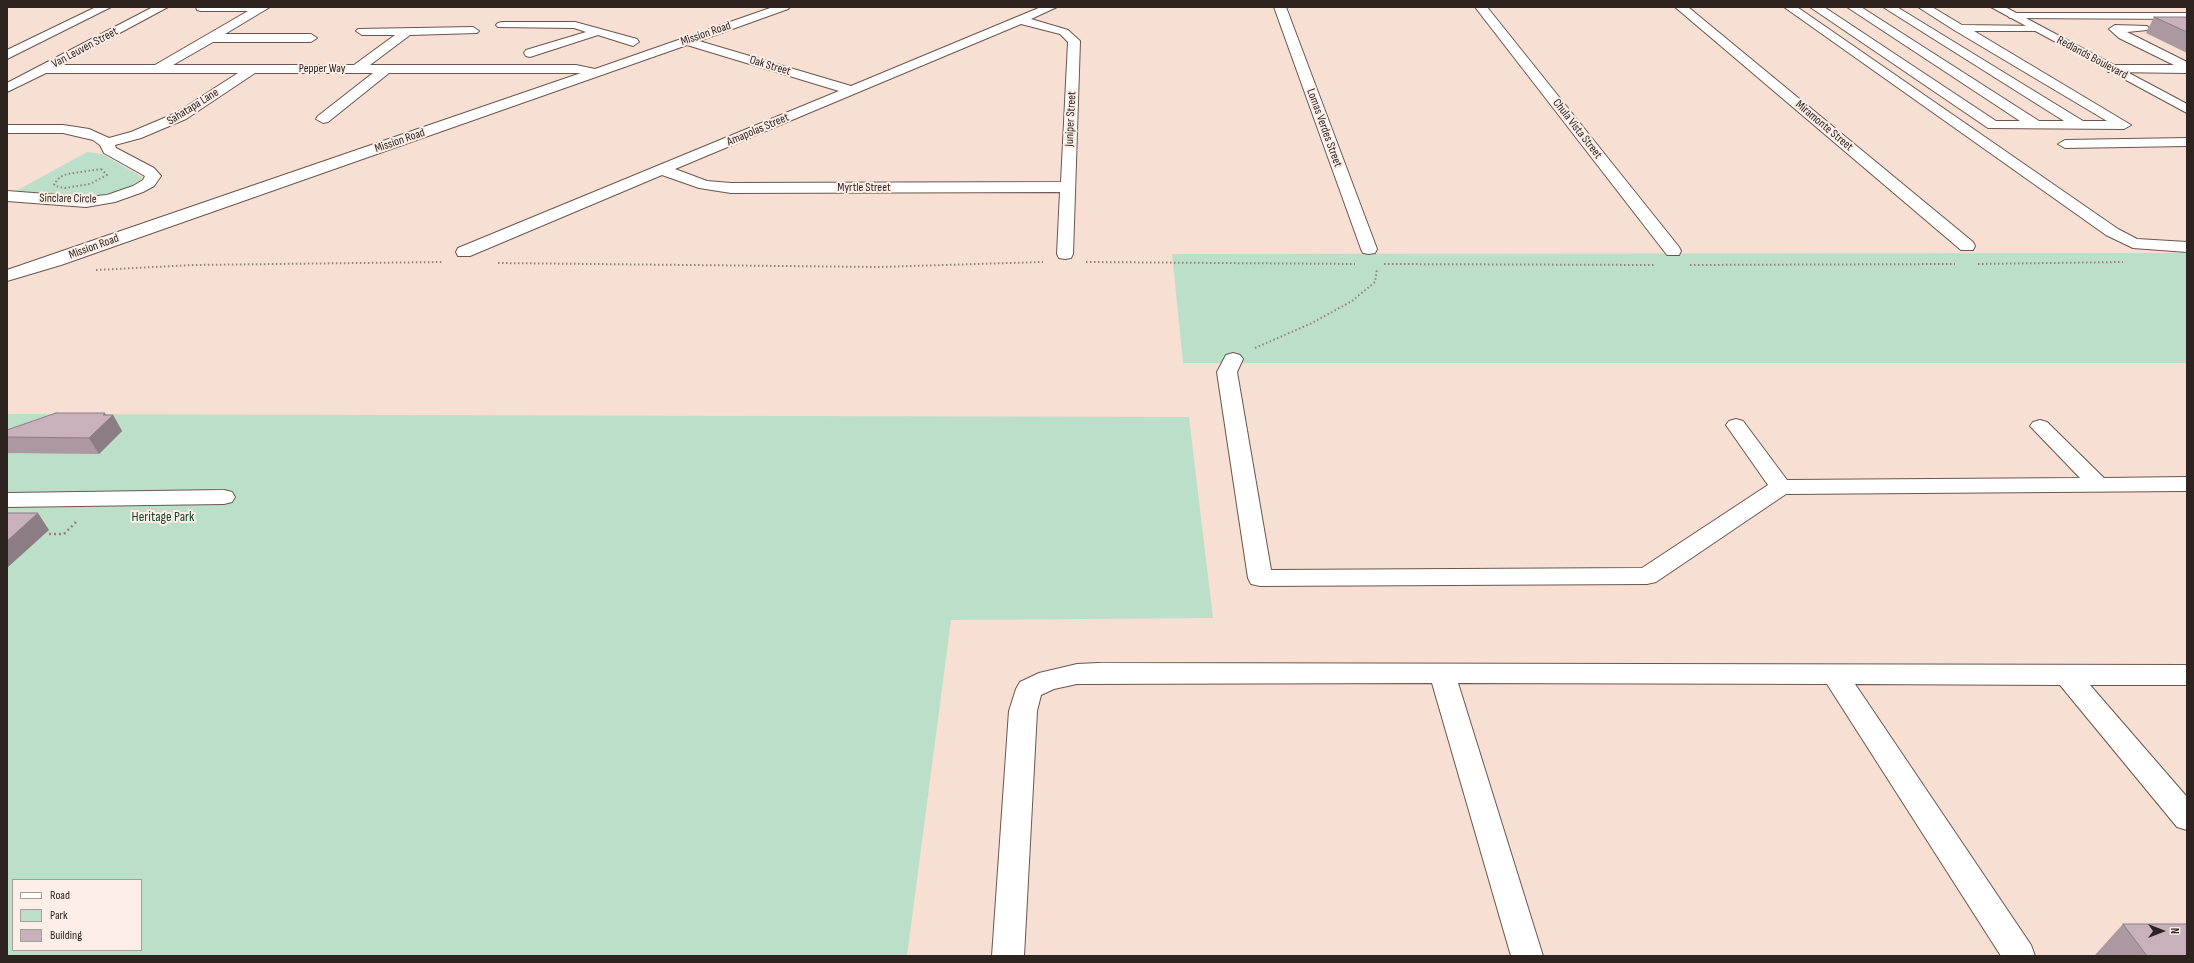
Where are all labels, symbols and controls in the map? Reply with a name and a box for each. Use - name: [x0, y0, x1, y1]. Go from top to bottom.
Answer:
- street label: Mission Road: [679, 19, 733, 49]
- street label: Van Leuven Street: [50, 25, 120, 71]
- street label: Redlands Boulevard: [2054, 33, 2130, 83]
- street label: Oak Street: [748, 53, 792, 79]
- street label: Pepper Way: [299, 62, 345, 76]
- street label: Sahatapa Lane: [164, 85, 222, 129]
- street label: Lomas Verdes Street: [1303, 87, 1345, 169]
- street label: Juniper Street: [1062, 91, 1080, 147]
- street label: Chula Vista Street: [1549, 96, 1605, 162]
- street label: Miramonte Street: [1792, 98, 1856, 154]
- street label: Amapolas Street: [725, 110, 791, 150]
- street label: Mission Road: [373, 126, 427, 156]
- street label: Myrtle Street: [837, 181, 891, 195]
- street label: Sinclare Circle: [39, 191, 97, 207]
- street label: Mission Road: [67, 231, 121, 263]
- park label: Heritage Park: [132, 509, 194, 525]
- legend: [12, 879, 142, 951]
- text: Road: [50, 888, 70, 903]
- text: Park: [50, 908, 68, 923]
- north arrow: [2142, 911, 2182, 951]
- text: Building: [50, 928, 82, 943]
- text: N: [2168, 928, 2181, 934]

